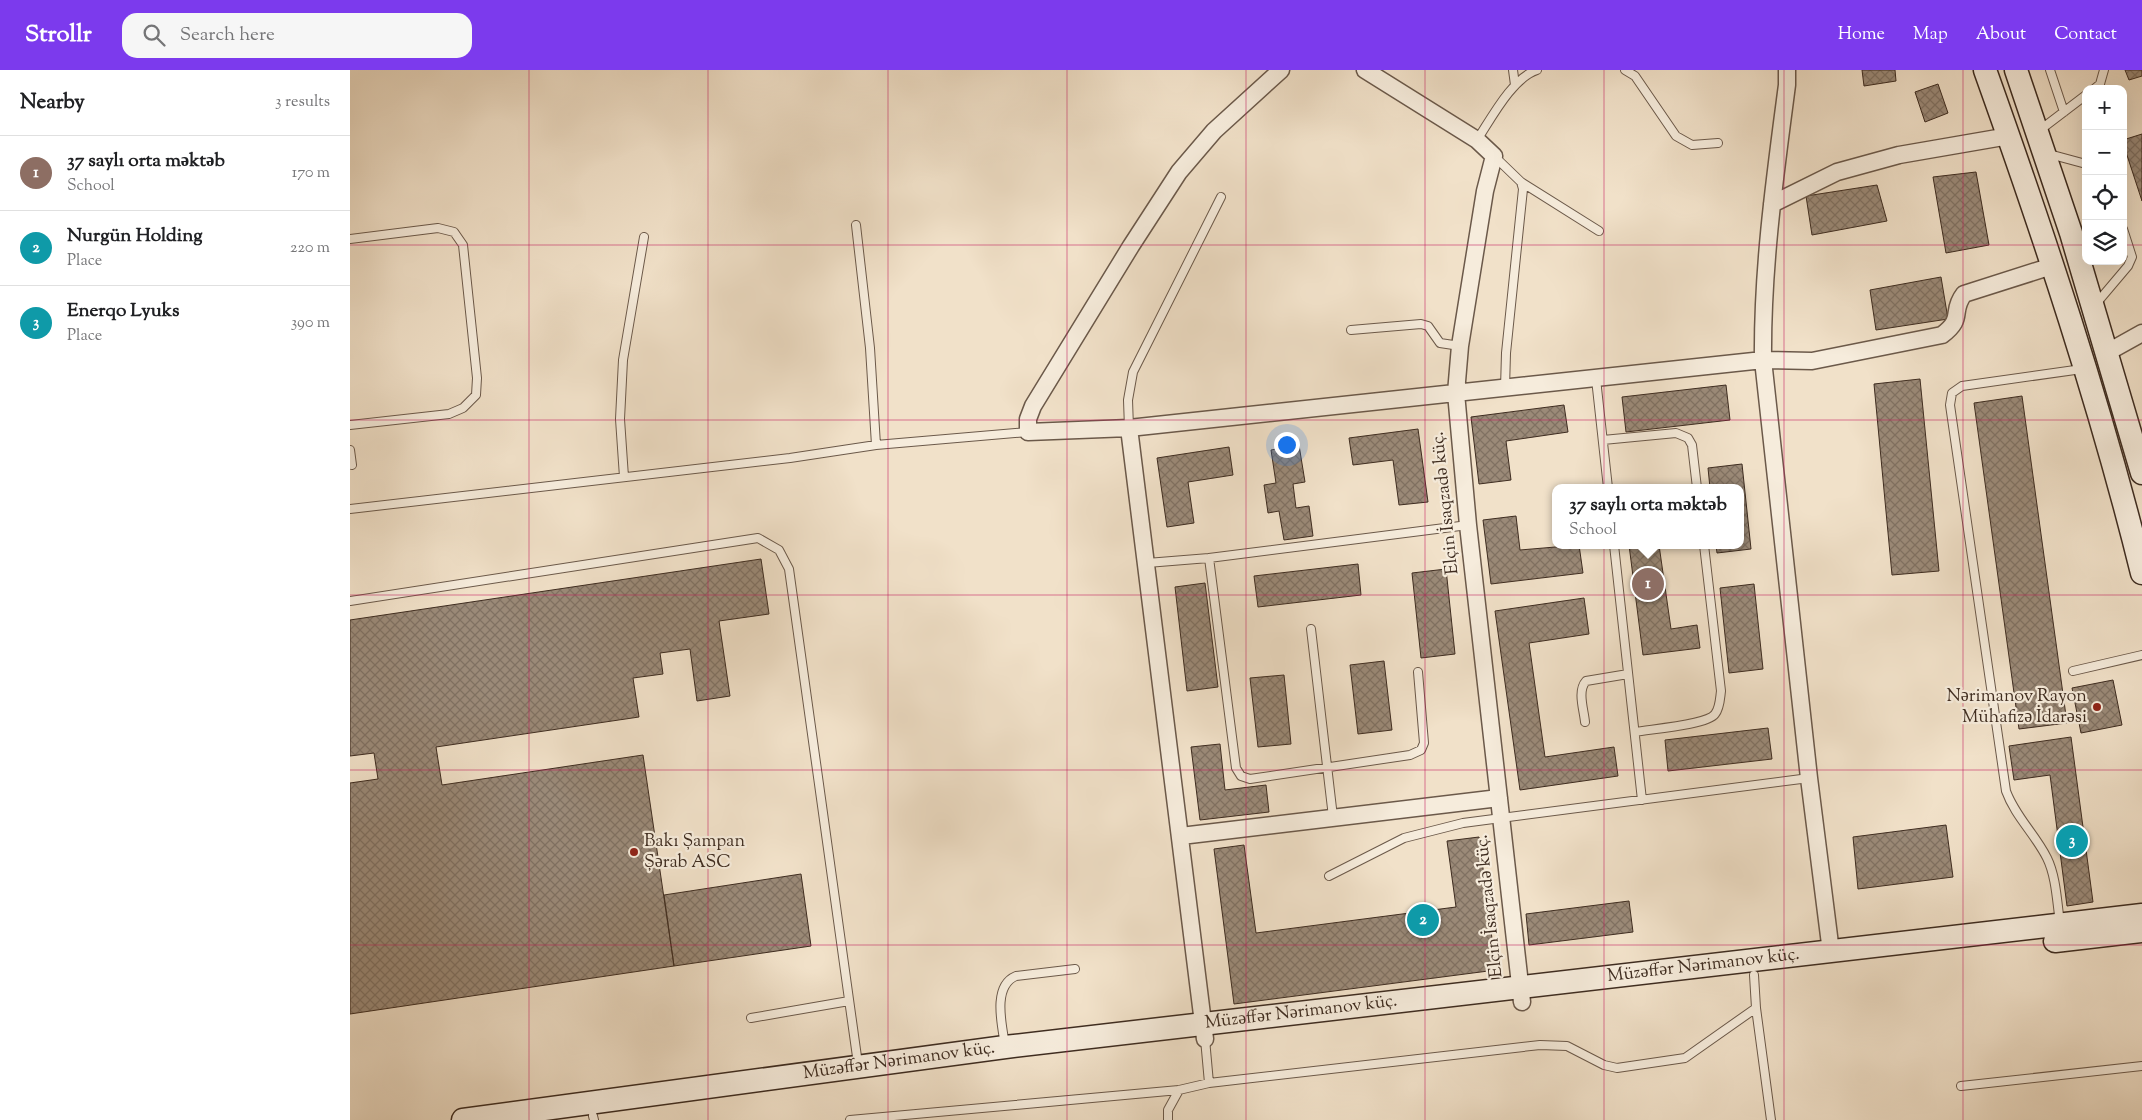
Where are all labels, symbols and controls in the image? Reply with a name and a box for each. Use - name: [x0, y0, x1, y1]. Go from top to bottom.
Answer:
- search box: [122, 13, 472, 58]
- text: Strollr: [25, 18, 92, 52]
- icon: search: [140, 21, 168, 49]
- text: Search here: [180, 22, 275, 49]
- text: Home: [1838, 22, 1885, 48]
- text: Map: [1913, 22, 1948, 48]
- text: About: [1976, 22, 2026, 48]
- text: Contact: [2054, 22, 2117, 48]
- map controls: [2082, 85, 2127, 265]
- button: +: [2082, 85, 2127, 130]
- text: Nearby: [20, 88, 85, 118]
- text: 3 results: [275, 91, 330, 114]
- button: −: [2082, 130, 2127, 175]
- text: 37 saylı orta məktəb: [67, 148, 225, 175]
- text: 1: [33, 162, 39, 185]
- text: 170 m: [292, 162, 330, 185]
- text: School: [67, 175, 115, 198]
- button: locate: [2082, 175, 2127, 220]
- button: layers: [2082, 220, 2127, 265]
- text: Nurgün Holding: [67, 223, 203, 250]
- text: 2: [32, 237, 40, 260]
- text: 220 m: [290, 237, 330, 260]
- text: Place: [67, 250, 102, 273]
- text: Enerqo Lyuks: [67, 298, 180, 325]
- text: 3: [33, 312, 39, 335]
- text: 390 m: [291, 312, 330, 335]
- text: Place: [67, 325, 102, 348]
- street label: Elçin İsaqzadə küç.: [1426, 430, 1466, 576]
- your location: [1274, 432, 1300, 458]
- popup: [1552, 484, 1744, 549]
- text: 37 saylı orta məktəb: [1569, 492, 1727, 519]
- text: School: [1569, 519, 1617, 542]
- pin: 1: [1632, 565, 1664, 603]
- place label: Nərimanov Rayon Mühafizə İdarəsi: [1946, 684, 2087, 731]
- marker: Nərimanov Rayon Mühafizə İdarəsi: [2091, 701, 2103, 713]
- pin: 3: [2056, 822, 2088, 860]
- place label: Bakı Şampan Şərab ASC: [644, 829, 745, 876]
- street label: Elçin İsaqzadə küç.: [1470, 833, 1510, 979]
- marker: Bakı Şampan Şərab ASC: [628, 846, 640, 858]
- pin: 2: [1407, 901, 1439, 939]
- street label: Müzəffər Nərimanov küç.: [1606, 942, 1801, 990]
- street label: Müzəffər Nərimanov küç.: [1203, 989, 1399, 1037]
- street label: Müzəffər Nərimanov küç.: [801, 1035, 997, 1087]

